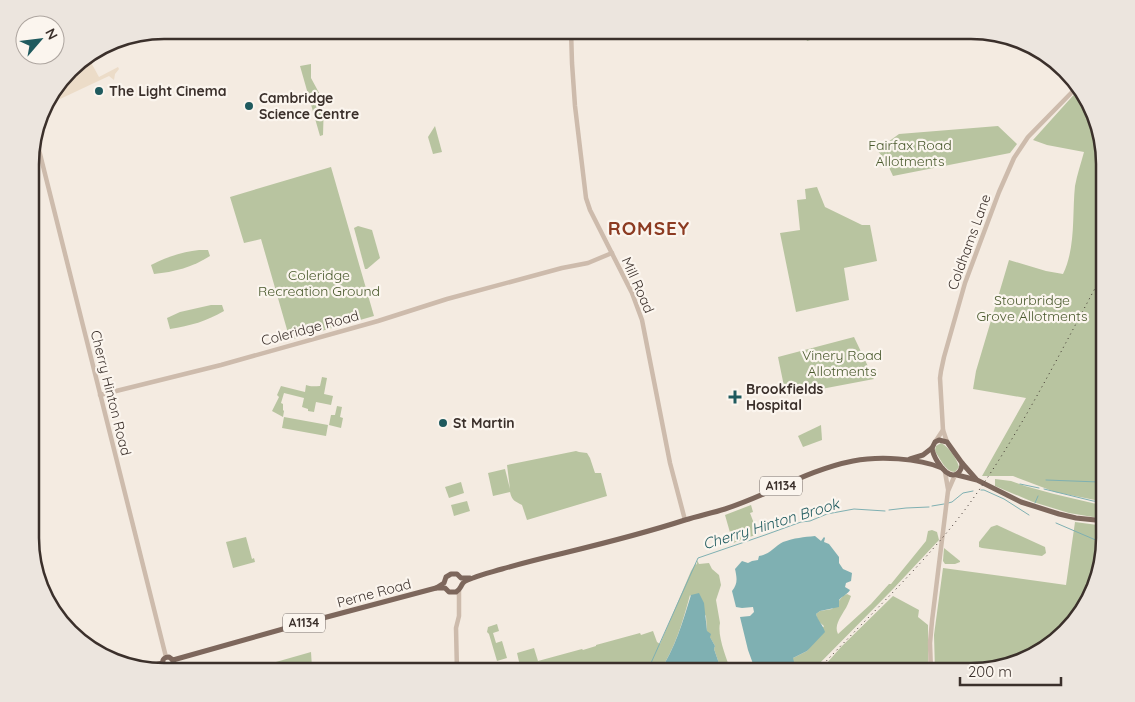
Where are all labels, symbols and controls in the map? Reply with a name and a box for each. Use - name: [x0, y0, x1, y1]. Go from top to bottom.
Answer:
- north arrow: [15, 15, 65, 65]
- text: N: [41, 25, 62, 43]
- place label: The Light Cinema: [109, 82, 227, 100]
- marker: The Light Cinema: [93, 85, 105, 97]
- place label: Cambridge Science Centre: [259, 89, 359, 123]
- marker: Cambridge Science Centre: [243, 100, 255, 112]
- park label: Fairfax Road Allotments: [868, 136, 952, 170]
- street label: Coldhams Lane: [943, 192, 995, 292]
- district label: ROMSEY: [608, 216, 690, 240]
- street label: Mill Road: [618, 254, 658, 316]
- park label: Coleridge Recreation Ground: [258, 266, 380, 300]
- park label: Stourbridge Grove Allotments: [976, 291, 1088, 325]
- street label: Coleridge Road: [259, 306, 361, 350]
- street label: Cherry Hinton Road: [87, 328, 135, 458]
- park label: Vinery Road Allotments: [802, 346, 882, 380]
- place label: Brookfields Hospital: [746, 380, 823, 414]
- marker: Brookfields Hospital: [728, 390, 742, 404]
- place label: St Martin: [453, 414, 515, 432]
- marker: St Martin: [437, 417, 449, 429]
- road number: A1134: [760, 476, 802, 496]
- water label: Cherry Hinton Brook: [700, 493, 843, 553]
- street label: Perne Road: [335, 574, 413, 612]
- road number: A1134: [283, 614, 325, 632]
- scale bar: [960, 654, 1061, 686]
- text: 200 m: [968, 662, 1012, 681]

